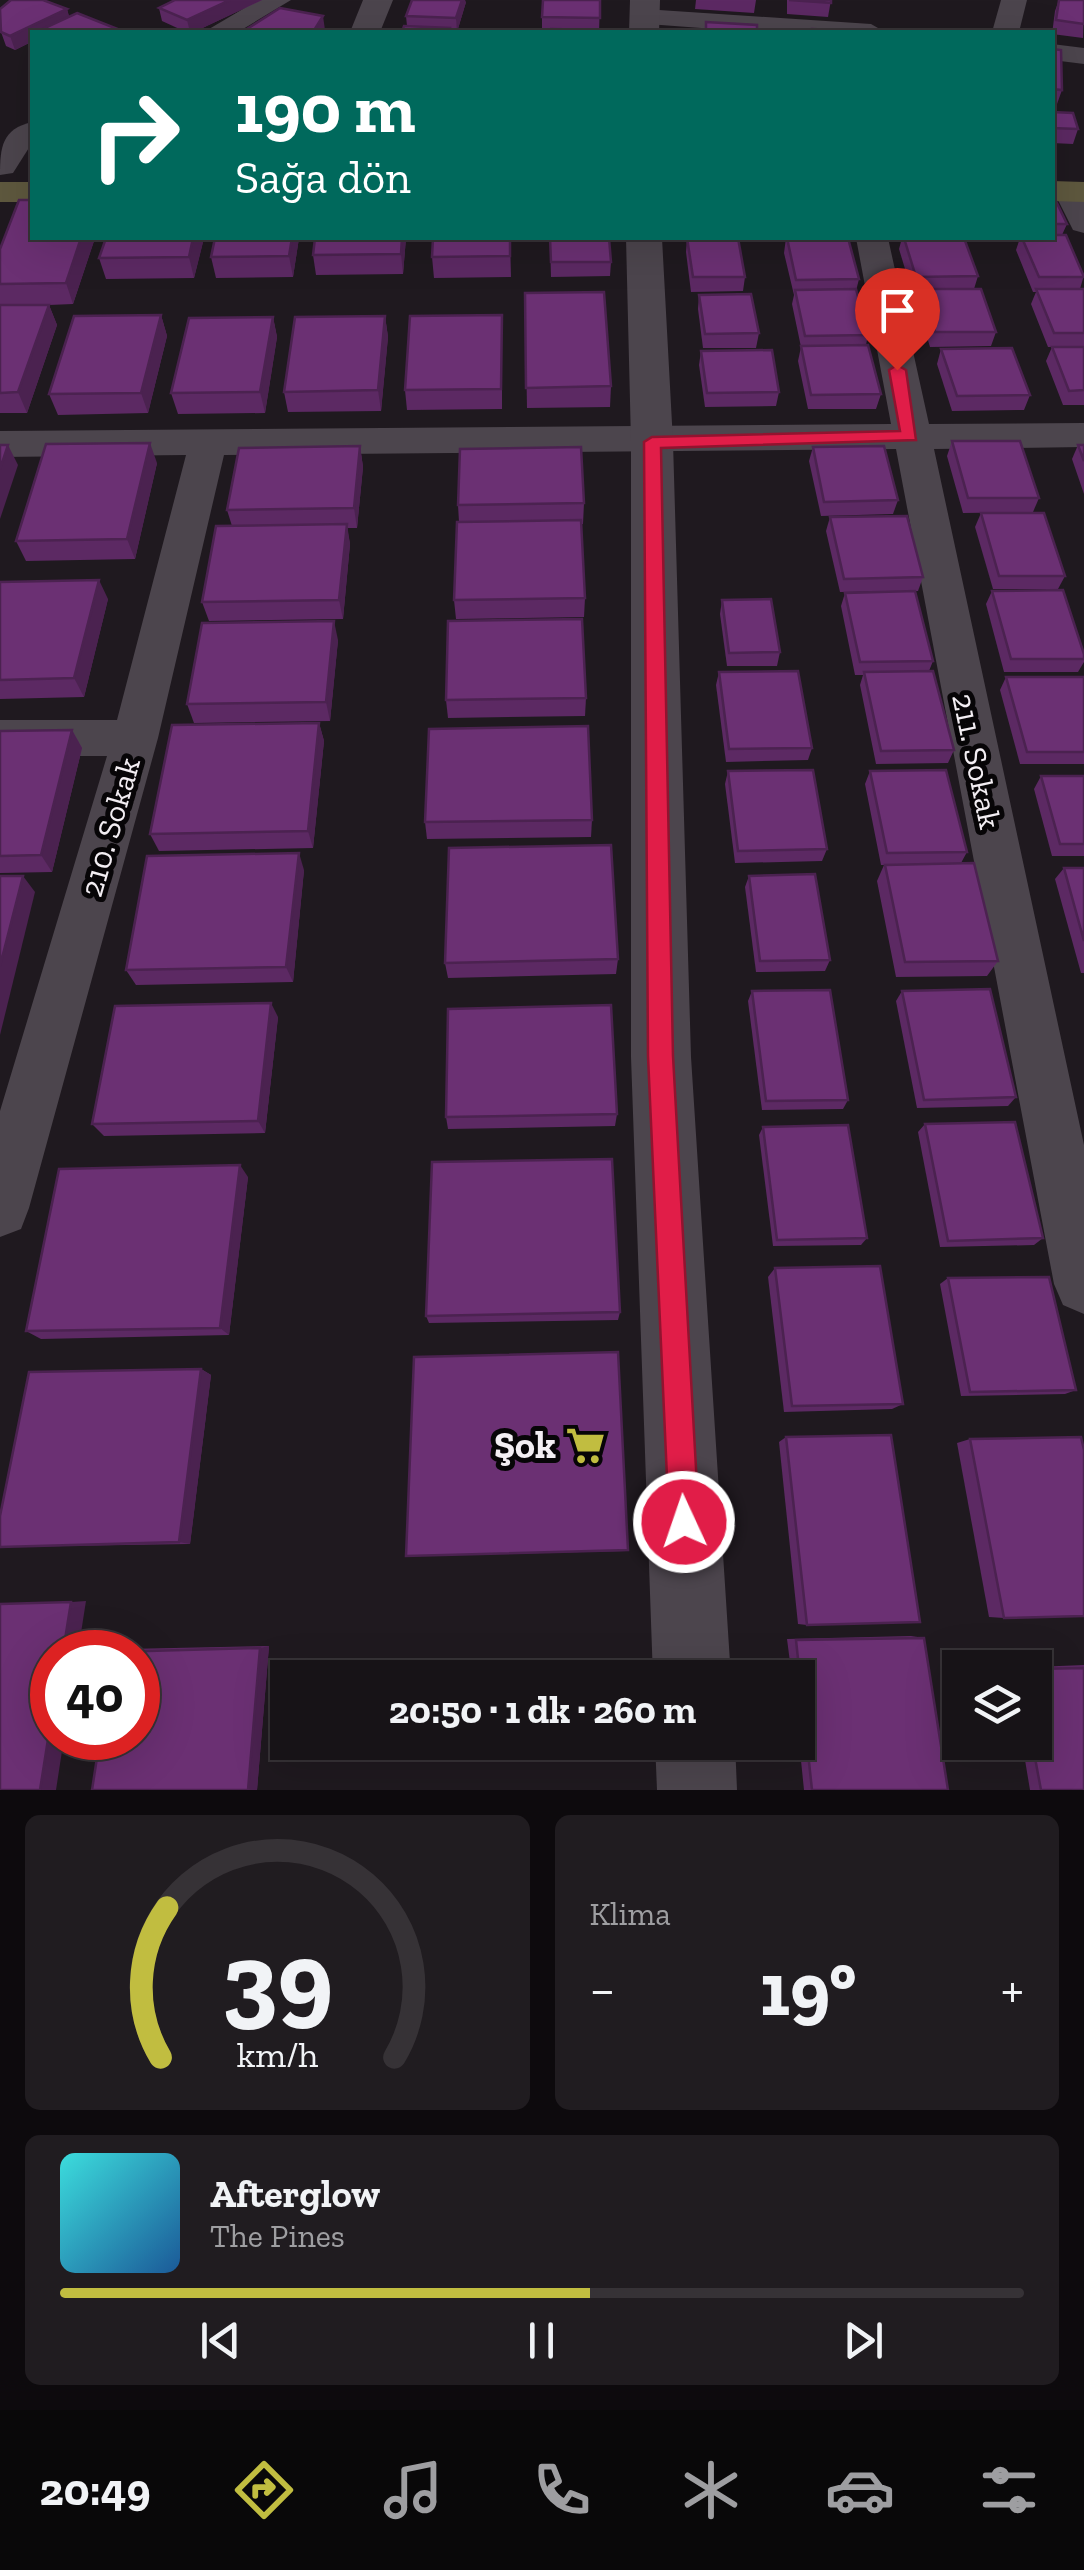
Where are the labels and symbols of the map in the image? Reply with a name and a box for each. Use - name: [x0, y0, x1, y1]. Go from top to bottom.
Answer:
- pin: [855, 268, 940, 371]
- street label: 211. Sokak: [944, 690, 1010, 832]
- street label: 210. Sokak: [72, 753, 148, 901]
- place label: Şok: [494, 1422, 556, 1468]
- supermarket icon: Şok: [565, 1424, 607, 1466]
- position arrow: [632, 1470, 736, 1574]
- speed limit sign: 40: [30, 1630, 160, 1760]

